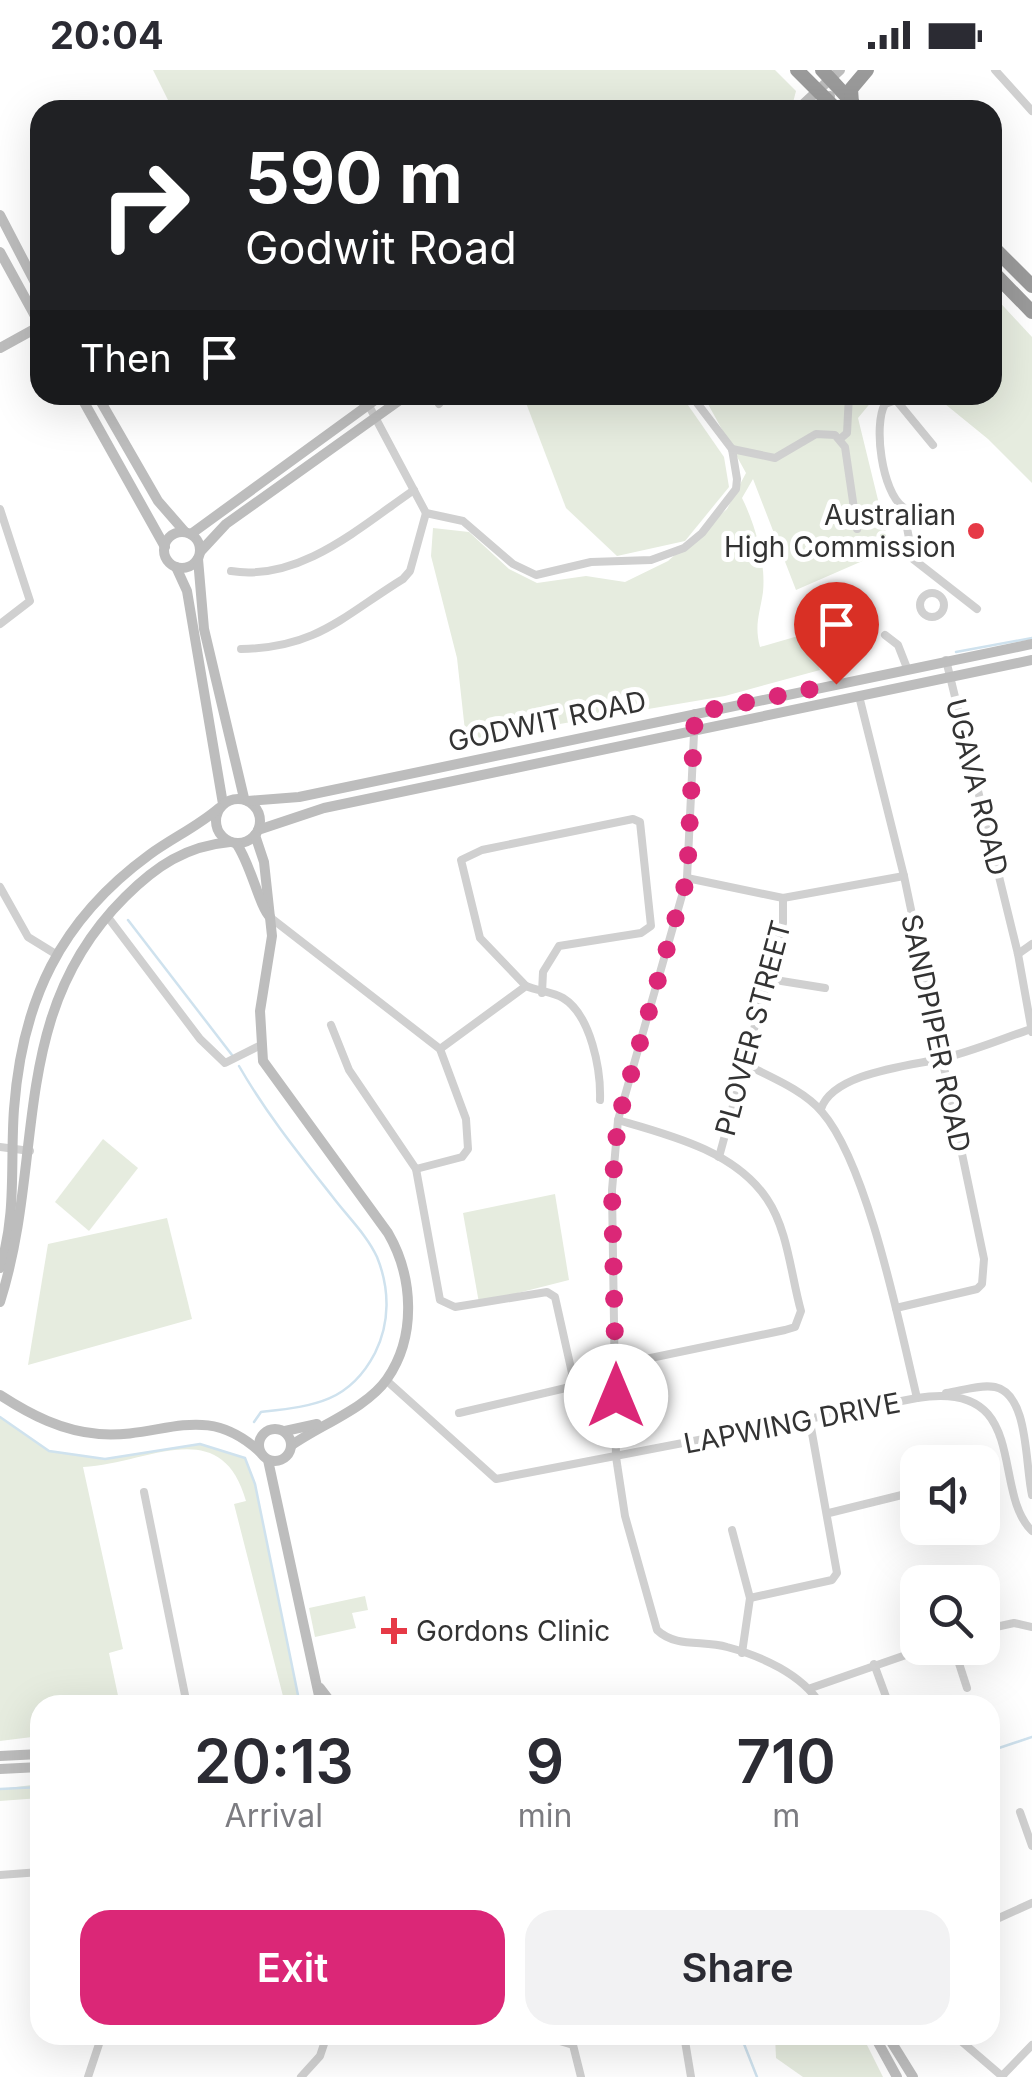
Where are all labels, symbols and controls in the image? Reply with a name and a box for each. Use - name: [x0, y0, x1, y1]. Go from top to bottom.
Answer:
- text: 20:04: [50, 12, 164, 58]
- text: 590 m: [245, 135, 463, 220]
- icon: right: [80, 140, 210, 270]
- text: Godwit Road: [245, 220, 517, 275]
- icon: arrive: [192, 330, 247, 385]
- text: Then: [80, 335, 172, 381]
- place label: Australian High Commission: [724, 498, 956, 564]
- marker: Australian High Commission: [965, 520, 987, 542]
- pin: [794, 582, 879, 685]
- icon: arrive: [809, 597, 864, 652]
- street label: GODWIT ROAD: [445, 683, 649, 759]
- street label: UGAVA ROAD: [939, 695, 1015, 879]
- street label: SANDPIPER ROAD: [894, 911, 978, 1155]
- street label: PLOVER STREET: [708, 917, 798, 1139]
- position arrow: [564, 1344, 668, 1448]
- street label: LAPWING DRIVE: [681, 1385, 903, 1461]
- map controls: [900, 1445, 1000, 1665]
- button: sound: [900, 1445, 1000, 1545]
- button: search: [900, 1565, 1000, 1665]
- place label: Gordons Clinic: [416, 1614, 610, 1648]
- marker: Gordons Clinic: [381, 1618, 407, 1644]
- text: 20:13: [194, 1725, 354, 1797]
- text: 9: [526, 1725, 564, 1797]
- text: 710: [736, 1725, 836, 1797]
- text: Arrival: [225, 1796, 323, 1835]
- text: min: [518, 1796, 572, 1835]
- text: m: [772, 1796, 800, 1835]
- button: Exit: [80, 1910, 505, 2025]
- button: Share: [525, 1910, 950, 2025]

